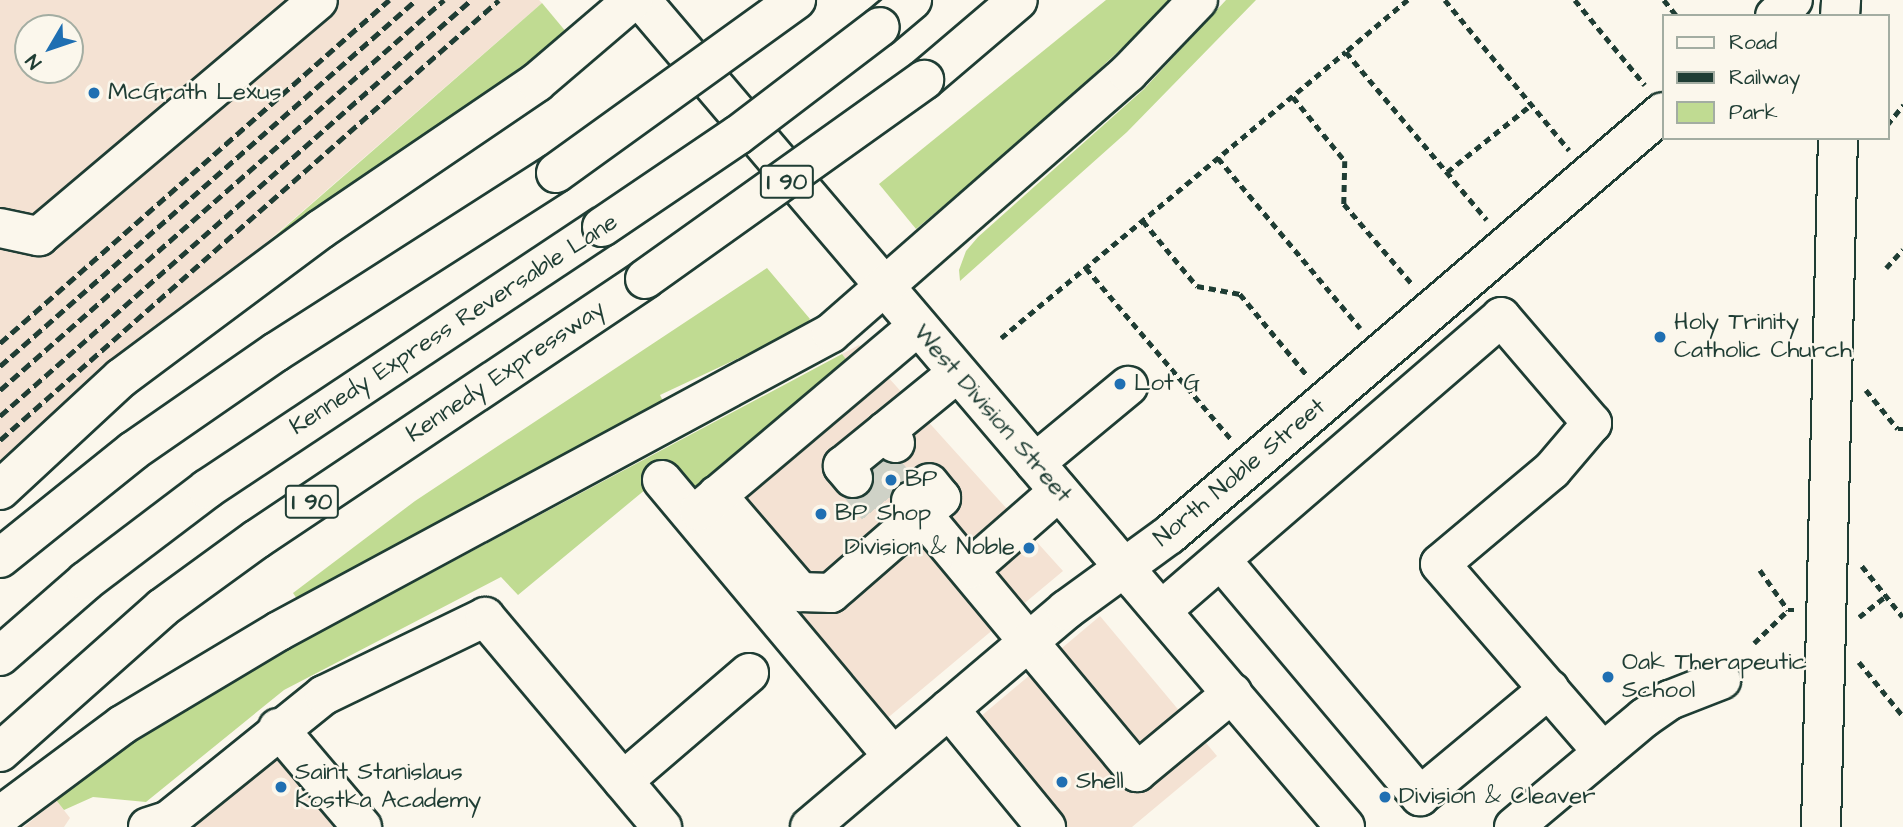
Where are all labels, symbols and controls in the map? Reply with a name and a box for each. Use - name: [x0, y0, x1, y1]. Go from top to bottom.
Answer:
- north arrow: [14, 14, 84, 84]
- legend: [1661, 14, 1889, 140]
- text: Road: [1729, 28, 1777, 57]
- text: N: [20, 48, 48, 74]
- text: Railway: [1729, 63, 1800, 92]
- place label: McGrath Lexus: [108, 79, 281, 107]
- marker: McGrath Lexus: [86, 85, 102, 101]
- text: Park: [1729, 98, 1778, 127]
- road number: I 90: [759, 162, 815, 202]
- street label: Kennedy Express Reversable Lane: [285, 208, 623, 442]
- street label: Kennedy Expressway: [401, 295, 611, 449]
- place label: Holy Trinity Catholic Church: [1674, 309, 1852, 365]
- street label: West Division Street: [907, 319, 1077, 509]
- marker: Holy Trinity Catholic Church: [1652, 329, 1668, 345]
- place label: Lot G: [1134, 370, 1200, 398]
- marker: Lot G: [1112, 376, 1128, 392]
- street label: North Noble Street: [1148, 393, 1332, 553]
- place label: BP: [905, 466, 937, 494]
- marker: BP: [883, 472, 899, 488]
- road number: I 90: [284, 482, 340, 522]
- place label: BP Shop: [835, 500, 931, 528]
- marker: BP Shop: [813, 506, 829, 522]
- place label: Division & Noble: [844, 534, 1015, 562]
- marker: Division & Noble: [1021, 540, 1037, 556]
- place label: Oak Therapeutic School: [1622, 649, 1807, 705]
- marker: Oak Therapeutic School: [1600, 669, 1616, 685]
- place label: Saint Stanislaus Kostka Academy: [295, 759, 481, 815]
- place label: Shell: [1076, 768, 1124, 796]
- marker: Shell: [1054, 774, 1070, 790]
- marker: Saint Stanislaus Kostka Academy: [273, 779, 289, 795]
- place label: Division & Cleaver: [1399, 783, 1595, 811]
- marker: Division & Cleaver: [1377, 789, 1393, 805]

